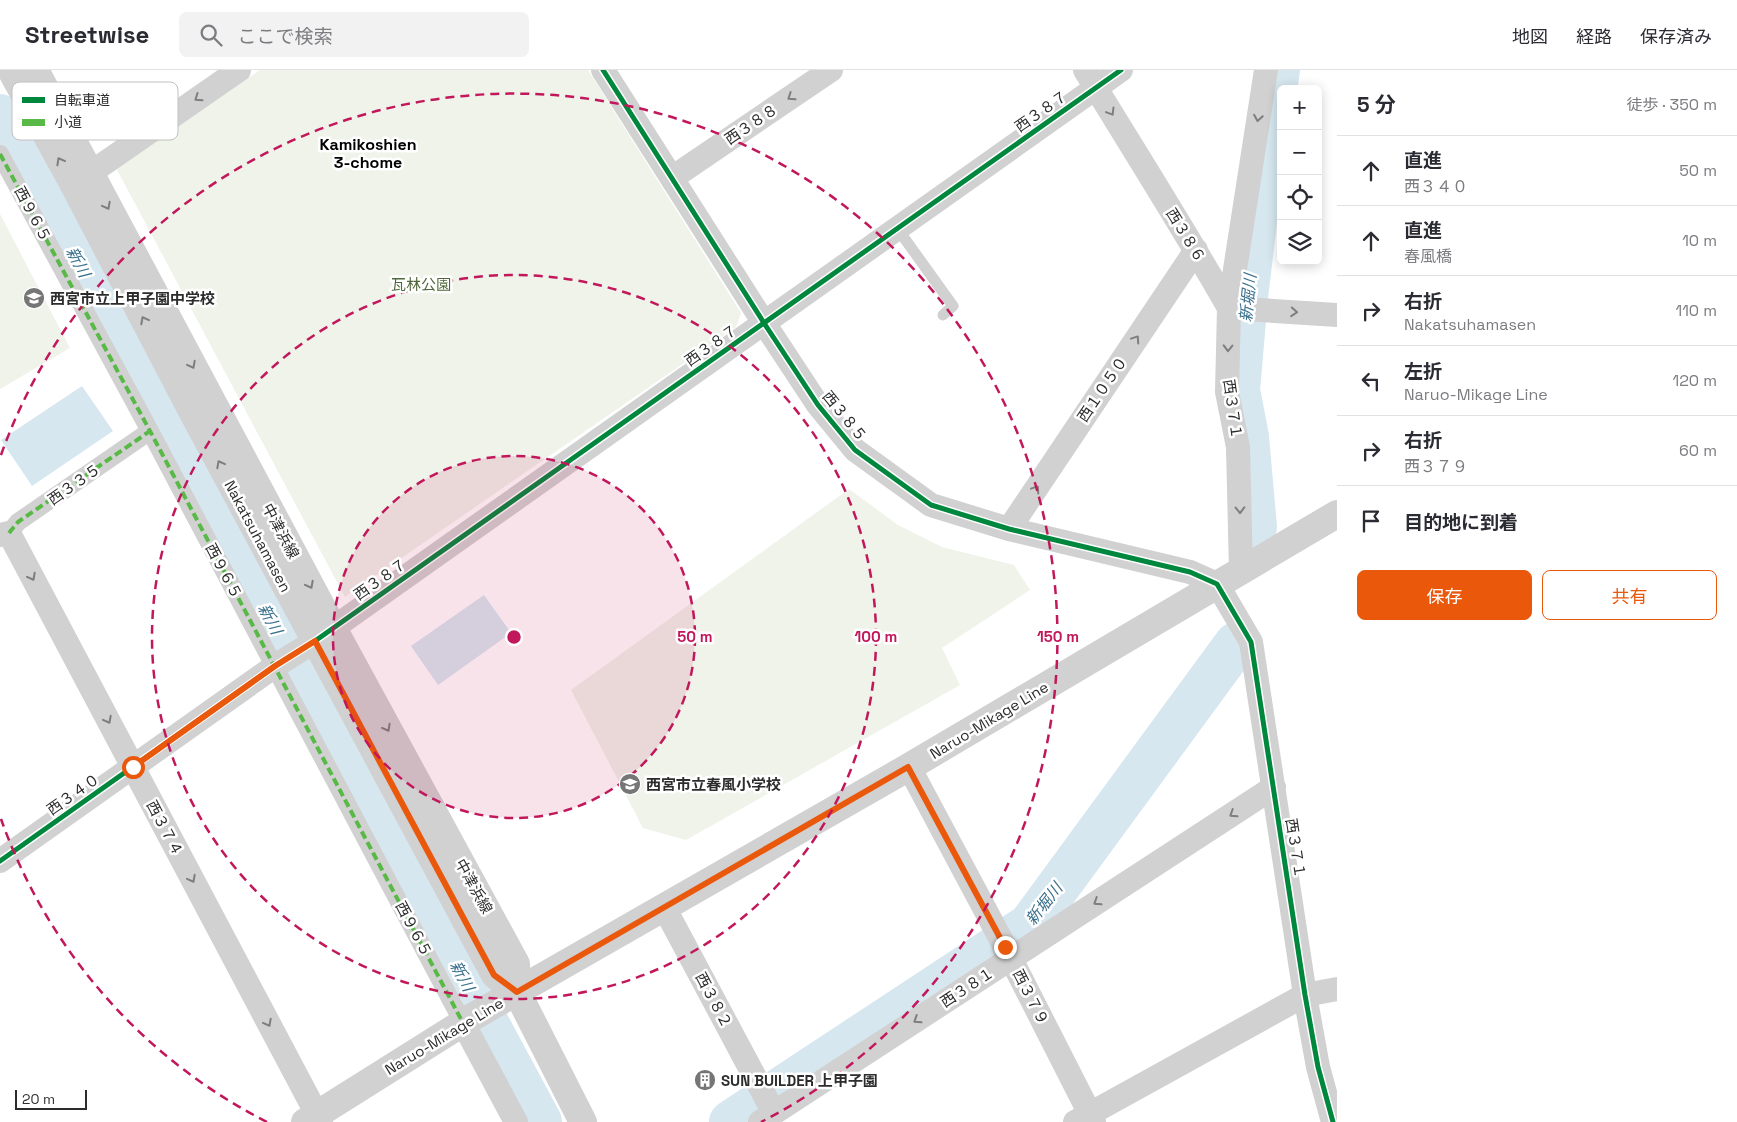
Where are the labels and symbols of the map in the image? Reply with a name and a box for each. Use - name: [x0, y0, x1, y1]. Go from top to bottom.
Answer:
- legend: [12, 82, 178, 140]
- street label: 西３８７: [1011, 86, 1071, 136]
- text: 自転車道: [54, 91, 110, 109]
- one-way arrow: [194, 91, 203, 101]
- one-way arrow: [787, 91, 797, 100]
- street label: 西３８８: [721, 99, 781, 149]
- one-way arrow: [1104, 106, 1114, 115]
- text: 小道: [54, 113, 82, 131]
- one-way arrow: [1254, 114, 1264, 123]
- district label: Kamikoshien 3-chome: [319, 134, 417, 173]
- one-way arrow: [56, 157, 66, 166]
- street label: 西９６５: [11, 183, 55, 245]
- one-way arrow: [101, 201, 111, 210]
- street label: 西３８６: [1162, 205, 1210, 265]
- water label: 新川: [61, 243, 96, 283]
- water label: 新堀川: [1235, 271, 1261, 323]
- park label: 瓦林公園: [391, 275, 451, 294]
- school or university icon: 西宮市立上甲子園中学校: [22, 286, 46, 310]
- place label: 西宮市立上甲子園中学校: [50, 289, 215, 308]
- one-way arrow: [1290, 307, 1298, 318]
- one-way arrow: [140, 316, 150, 325]
- street label: 西３８７: [681, 320, 741, 370]
- one-way arrow: [1130, 335, 1139, 345]
- one-way arrow: [1223, 345, 1233, 353]
- street label: 西１０５０: [1073, 353, 1131, 425]
- one-way arrow: [186, 360, 196, 369]
- street label: 西３７１: [1219, 378, 1247, 440]
- street label: 西３８５: [819, 387, 871, 445]
- street label: 西３３５: [44, 459, 104, 509]
- one-way arrow: [216, 460, 226, 469]
- street label: Nakatsuhamasen: [221, 477, 295, 595]
- one-way arrow: [1030, 485, 1039, 494]
- street label: 中津浜線: [259, 500, 303, 562]
- one-way arrow: [1234, 506, 1245, 514]
- street label: 西９６５: [202, 540, 246, 602]
- street label: 西３８７: [350, 554, 410, 604]
- one-way arrow: [26, 571, 36, 580]
- one-way arrow: [304, 580, 314, 589]
- water label: 新川: [253, 600, 288, 640]
- text: 50 m: [677, 627, 713, 646]
- text: 100 m: [855, 627, 897, 646]
- text: 150 m: [1037, 627, 1079, 646]
- centre of rings: [505, 628, 523, 646]
- street label: Naruo-Mikage Line: [926, 677, 1052, 763]
- one-way arrow: [102, 715, 112, 724]
- one-way arrow: [381, 723, 391, 732]
- route start: [122, 756, 145, 779]
- street label: 西３４０: [43, 769, 103, 819]
- school or university icon: 西宮市立春風小学校: [618, 772, 642, 796]
- place label: 西宮市立春風小学校: [646, 775, 781, 794]
- street label: 西３７４: [143, 797, 187, 859]
- one-way arrow: [1229, 807, 1238, 817]
- street label: 西３７１: [1282, 817, 1310, 879]
- street label: 中津浜線: [451, 855, 497, 917]
- one-way arrow: [186, 874, 196, 883]
- water label: 新堀川: [1021, 877, 1068, 929]
- one-way arrow: [1093, 896, 1102, 906]
- street label: 西９６５: [392, 898, 436, 960]
- route end: [994, 936, 1017, 959]
- water label: 新川: [445, 957, 480, 997]
- street label: 西３８１: [937, 963, 997, 1011]
- street label: 西３７９: [1009, 966, 1053, 1028]
- street label: 西３８２: [692, 969, 736, 1031]
- street label: Naruo-Mikage Line: [381, 993, 507, 1079]
- one-way arrow: [913, 1013, 922, 1023]
- one-way arrow: [262, 1018, 272, 1027]
- building icon: SUN BUILDER 上甲子園: [693, 1068, 717, 1092]
- place label: SUN BUILDER 上甲子園: [721, 1071, 878, 1090]
- scale bar: [15, 1087, 88, 1110]

